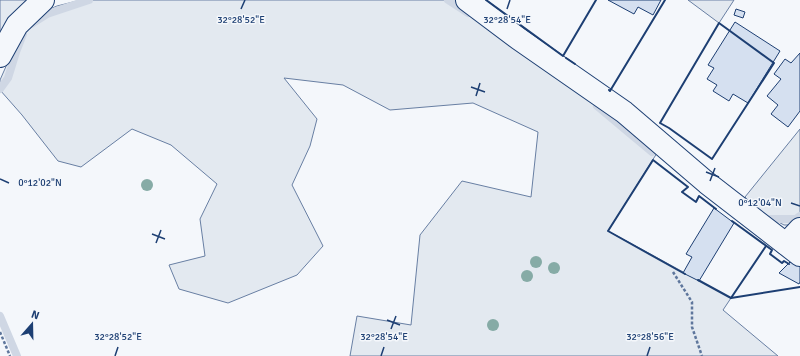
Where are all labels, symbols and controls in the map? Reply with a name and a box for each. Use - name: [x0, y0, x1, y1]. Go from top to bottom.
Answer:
- text: 32°28'52"E: [217, 14, 265, 26]
- text: 32°28'54"E: [483, 14, 531, 26]
- text: 0°12'02"N: [18, 177, 62, 189]
- text: 0°12'04"N: [738, 197, 782, 209]
- north arrow: [12, 304, 52, 344]
- text: N: [29, 308, 41, 322]
- text: 32°28'52"E: [94, 331, 142, 343]
- text: 32°28'54"E: [360, 331, 408, 343]
- text: 32°28'56"E: [626, 331, 674, 343]

